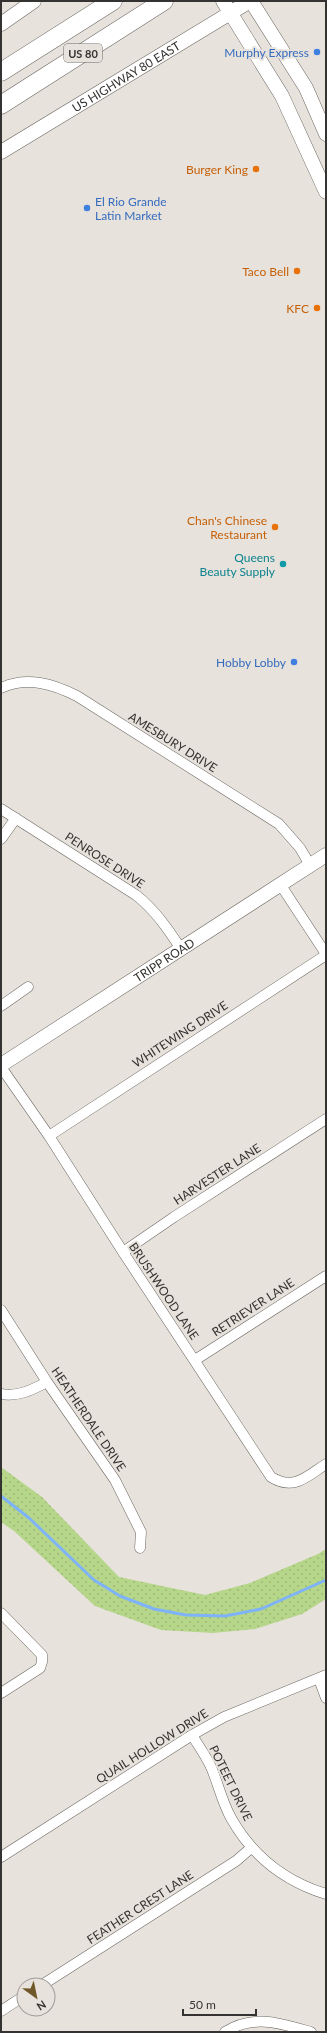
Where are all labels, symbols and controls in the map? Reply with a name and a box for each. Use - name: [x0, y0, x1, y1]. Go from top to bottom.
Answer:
- street label: US HIGHWAY 80 EAST: [69, 38, 183, 115]
- road number: US 80: [64, 44, 102, 62]
- place label: Murphy Express: [224, 45, 309, 60]
- marker: Murphy Express: [312, 47, 322, 57]
- place label: Burger King: [186, 162, 248, 177]
- marker: Burger King: [251, 164, 261, 174]
- place label: El Rio Grande Latin Market: [95, 194, 167, 223]
- marker: El Rio Grande Latin Market: [82, 203, 92, 213]
- place label: Taco Bell: [242, 264, 289, 279]
- marker: Taco Bell: [292, 266, 302, 276]
- place label: KFC: [286, 301, 309, 316]
- marker: KFC: [312, 303, 322, 313]
- place label: Chan's Chinese Restaurant: [187, 513, 268, 542]
- marker: Chan's Chinese Restaurant: [270, 522, 280, 532]
- place label: Queens Beauty Supply: [200, 550, 276, 579]
- marker: Queens Beauty Supply: [278, 559, 288, 569]
- place label: Hobby Lobby: [216, 655, 287, 670]
- marker: Hobby Lobby: [289, 657, 299, 667]
- street label: AMESBURY DRIVE: [126, 709, 220, 775]
- street label: PENROSE DRIVE: [62, 829, 148, 891]
- street label: TRIPP ROAD: [131, 935, 197, 985]
- street label: WHITEWING DRIVE: [129, 997, 231, 1070]
- street label: HARVESTER LANE: [171, 1140, 264, 1208]
- street label: BRUSHWOOD LANE: [126, 1240, 202, 1342]
- street label: RETRIEVER LANE: [209, 1275, 297, 1339]
- street label: HEATHERDALE DRIVE: [49, 1364, 129, 1474]
- street label: QUAIL HOLLOW DRIVE: [93, 1705, 211, 1787]
- street label: POTEET DRIVE: [206, 1743, 256, 1823]
- street label: FEATHER CREST LANE: [84, 1867, 196, 1947]
- north arrow: [16, 1977, 56, 2017]
- scale bar: [183, 1991, 256, 2017]
- text: 50 m: [189, 1997, 216, 2012]
- text: N: [35, 1998, 49, 2014]

